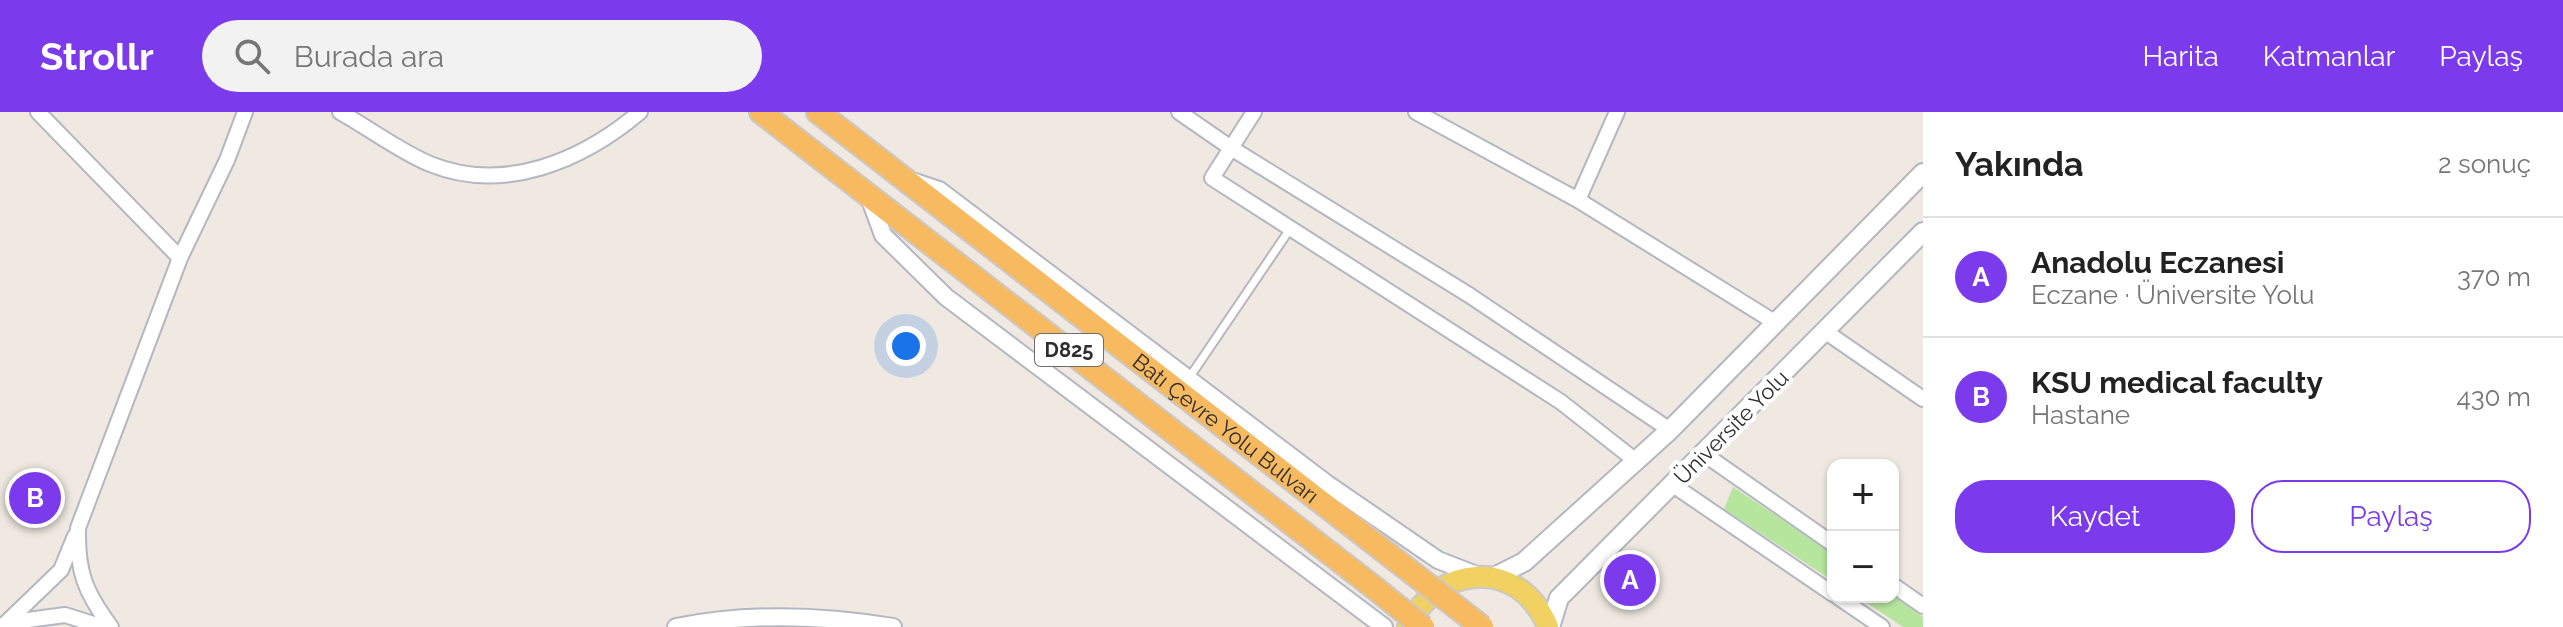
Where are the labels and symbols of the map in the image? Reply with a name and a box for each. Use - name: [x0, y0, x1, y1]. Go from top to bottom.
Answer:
- your location: [886, 326, 926, 366]
- road number: D825: [1035, 334, 1103, 366]
- street label: Batı Çevre Yolu Bulvarı: [1128, 348, 1324, 508]
- street label: Üniversite Yolu: [1668, 364, 1794, 490]
- pin: B: [9, 468, 61, 528]
- pin: A: [1604, 550, 1656, 610]

